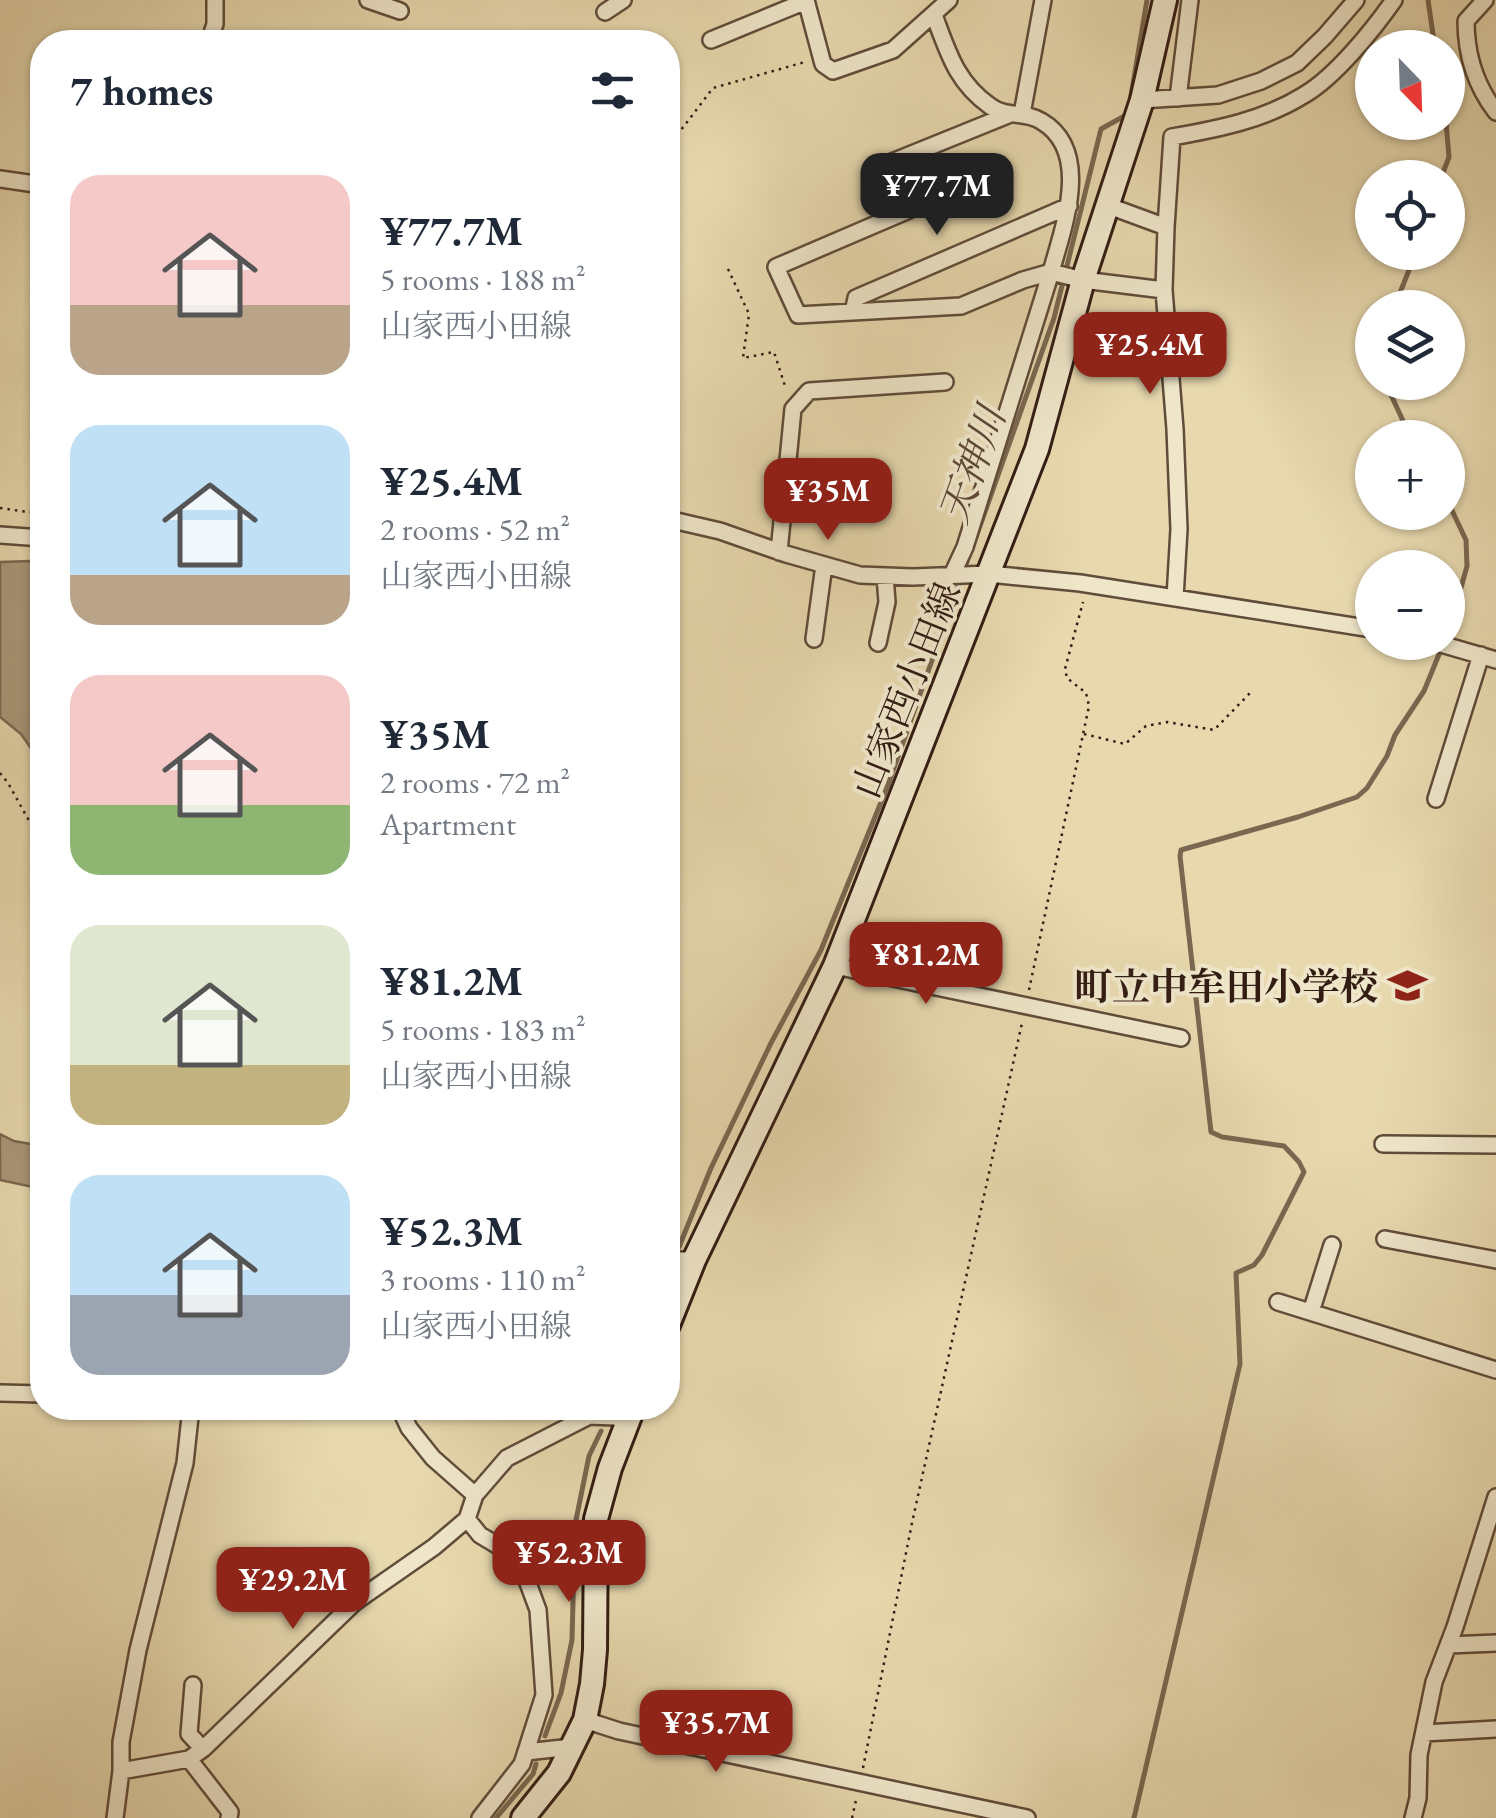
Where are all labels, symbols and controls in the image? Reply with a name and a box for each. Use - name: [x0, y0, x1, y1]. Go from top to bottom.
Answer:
- north arrow: [1355, 30, 1465, 140]
- map controls: [1355, 30, 1465, 660]
- text: 7 homes: [70, 63, 213, 118]
- icon: filters: [585, 63, 640, 118]
- pin: ¥77.7M: [856, 153, 1018, 238]
- button: locate: [1355, 160, 1465, 270]
- text: ¥77.7M: [883, 164, 991, 206]
- text: ¥77.7M: [380, 203, 523, 258]
- icon: home: [150, 215, 270, 335]
- text: 5 rooms · 188 m²: [380, 258, 586, 300]
- button: layers: [1355, 290, 1465, 400]
- text: 山家西小田線: [380, 305, 572, 347]
- pin: ¥25.4M: [1069, 312, 1231, 397]
- text: ¥25.4M: [1096, 323, 1204, 365]
- water label: 天神川: [927, 396, 1018, 530]
- button: +: [1355, 420, 1465, 530]
- text: ¥25.4M: [380, 453, 523, 508]
- pin: ¥35M: [769, 458, 887, 543]
- icon: home: [150, 465, 270, 585]
- text: ¥35M: [786, 469, 870, 511]
- text: 2 rooms · 52 m²: [380, 508, 570, 550]
- button: −: [1355, 550, 1465, 660]
- text: 山家西小田線: [380, 555, 572, 597]
- street label: 山家西小田線: [841, 575, 971, 805]
- text: ¥35M: [380, 706, 490, 761]
- icon: home: [150, 715, 270, 835]
- text: 2 rooms · 72 m²: [380, 761, 570, 803]
- text: Apartment: [380, 803, 516, 845]
- pin: ¥81.2M: [845, 922, 1007, 1007]
- text: ¥81.2M: [872, 933, 980, 975]
- text: ¥81.2M: [380, 953, 523, 1008]
- place label: 町立中牟田小学校: [1074, 962, 1378, 1011]
- icon: home: [150, 965, 270, 1085]
- school or university icon: 町立中牟田小学校: [1387, 965, 1429, 1007]
- text: 5 rooms · 183 m²: [380, 1008, 586, 1050]
- text: 山家西小田線: [380, 1055, 572, 1097]
- text: ¥52.3M: [380, 1203, 523, 1258]
- icon: home: [150, 1215, 270, 1335]
- text: 3 rooms · 110 m²: [380, 1258, 586, 1300]
- text: 山家西小田線: [380, 1305, 572, 1347]
- pin: ¥52.3M: [488, 1520, 650, 1605]
- text: ¥52.3M: [515, 1531, 623, 1573]
- pin: ¥29.2M: [212, 1547, 374, 1632]
- text: ¥29.2M: [239, 1558, 347, 1600]
- pin: ¥35.7M: [635, 1690, 797, 1775]
- text: ¥35.7M: [662, 1701, 770, 1743]

